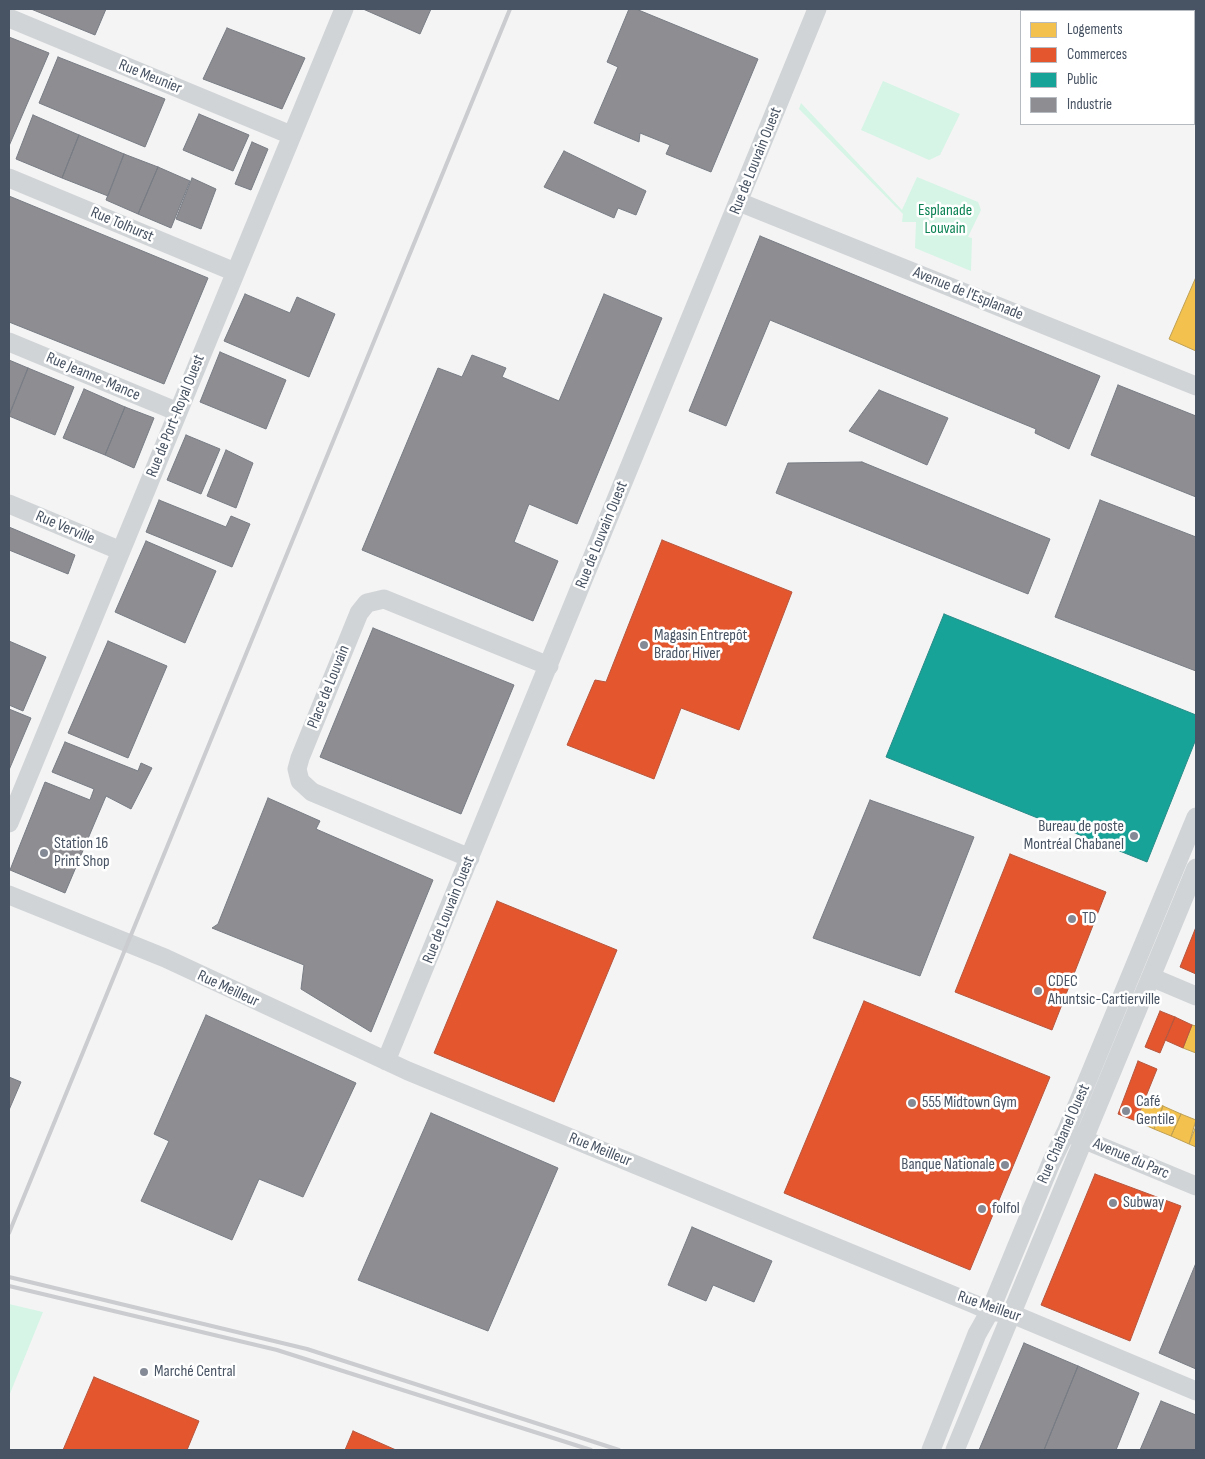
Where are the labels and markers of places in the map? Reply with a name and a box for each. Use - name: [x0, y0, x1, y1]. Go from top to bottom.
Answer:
- place label: Magasin Entrepôt Brador Hiver: [654, 626, 747, 664]
- marker: Magasin Entrepôt Brador Hiver: [638, 639, 650, 651]
- place label: Bureau de poste Montréal Chabanel: [1024, 817, 1124, 855]
- marker: Bureau de poste Montréal Chabanel: [1128, 830, 1140, 842]
- place label: Station 16 Print Shop: [54, 834, 110, 872]
- marker: Station 16 Print Shop: [38, 847, 50, 859]
- place label: TD: [1082, 909, 1096, 929]
- marker: TD: [1066, 913, 1078, 925]
- place label: CDEC Ahuntsic-Cartierville: [1048, 972, 1160, 1010]
- marker: CDEC Ahuntsic-Cartierville: [1032, 985, 1044, 997]
- place label: Café Gentile: [1136, 1092, 1175, 1130]
- place label: 555 Midtown Gym: [922, 1093, 1017, 1113]
- marker: 555 Midtown Gym: [906, 1097, 918, 1109]
- marker: Café Gentile: [1120, 1105, 1132, 1117]
- place label: Banque Nationale: [901, 1155, 995, 1175]
- marker: Banque Nationale: [999, 1159, 1011, 1171]
- place label: Subway: [1123, 1193, 1164, 1213]
- marker: Subway: [1107, 1197, 1119, 1209]
- place label: folfol: [992, 1199, 1020, 1219]
- marker: folfol: [976, 1203, 988, 1215]
- place label: Marché Central: [154, 1362, 236, 1382]
- marker: Marché Central: [138, 1366, 150, 1378]

